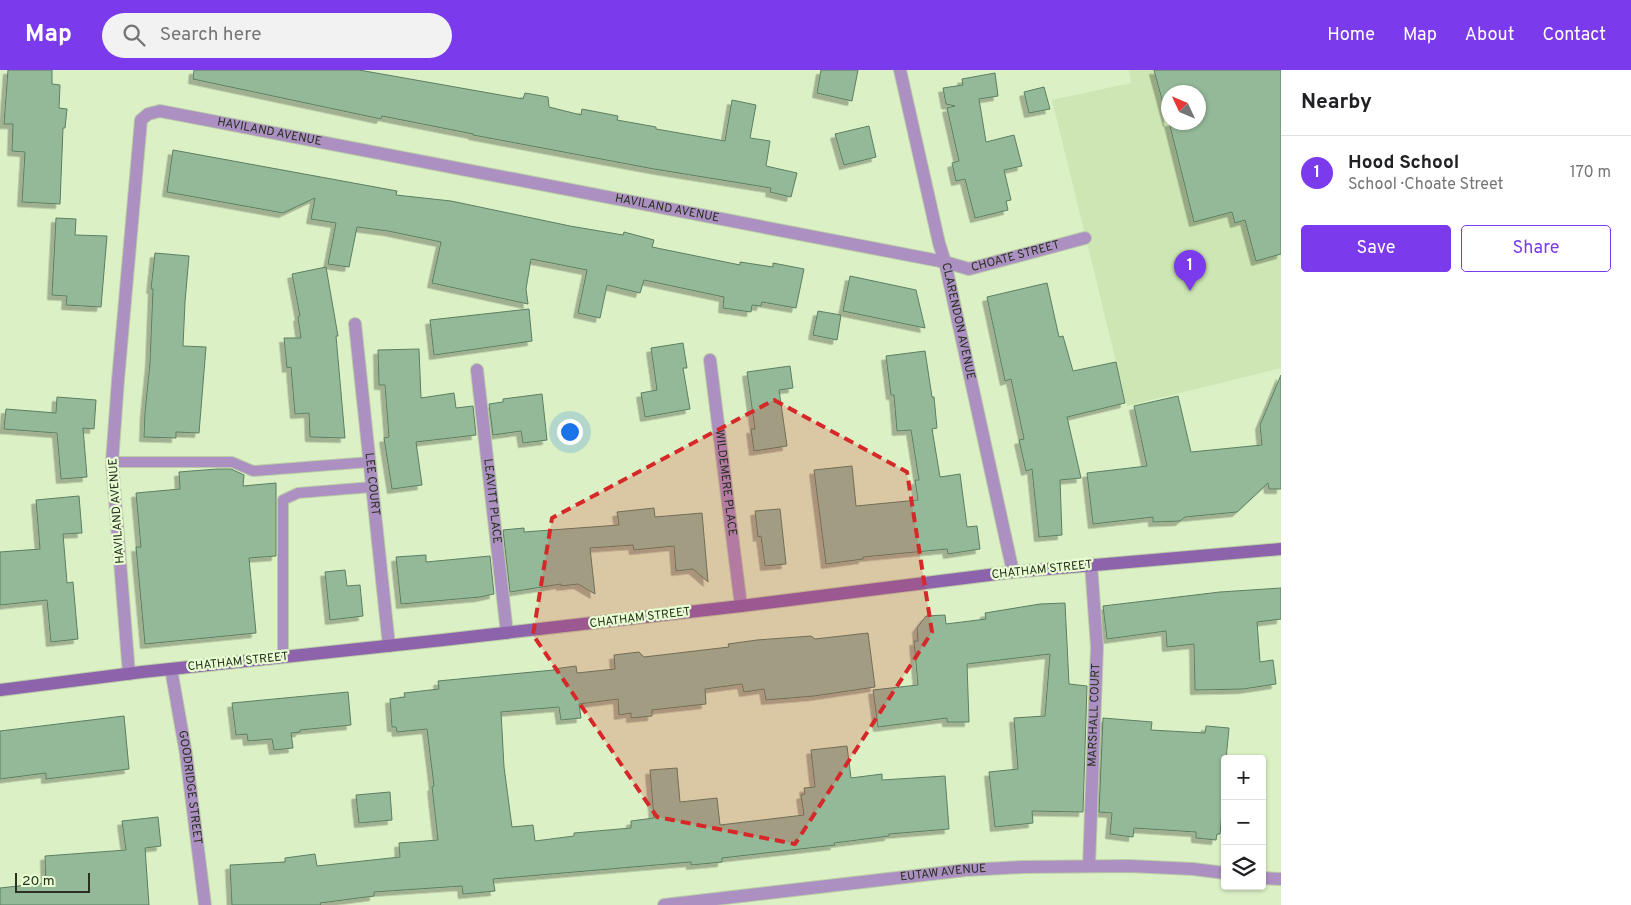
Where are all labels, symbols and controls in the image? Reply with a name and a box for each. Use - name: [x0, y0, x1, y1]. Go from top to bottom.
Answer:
- search box: [102, 13, 452, 58]
- text: Map: [25, 20, 72, 50]
- icon: search: [120, 21, 148, 49]
- text: Search here: [160, 23, 261, 47]
- text: Home: [1327, 24, 1375, 47]
- text: Map: [1403, 24, 1437, 47]
- text: About: [1465, 24, 1514, 47]
- text: Contact: [1542, 24, 1606, 47]
- north arrow: [1161, 85, 1206, 130]
- text: Nearby: [1301, 89, 1372, 116]
- street label: HAVILAND AVENUE: [216, 114, 323, 150]
- text: Hood School: [1348, 151, 1459, 175]
- text: 1: [1314, 163, 1320, 183]
- text: 170 m: [1570, 163, 1611, 183]
- text: School · Choate Street: [1348, 175, 1504, 195]
- street label: HAVILAND AVENUE: [614, 191, 721, 226]
- button: Save: [1301, 225, 1451, 272]
- button: Share: [1461, 225, 1611, 272]
- street label: CHOATE STREET: [969, 237, 1062, 276]
- pin: 1: [1174, 250, 1206, 291]
- street label: CLARENDON AVENUE: [937, 261, 979, 381]
- your location: [557, 419, 583, 445]
- street label: WILDEMERE PLACE: [711, 429, 740, 537]
- street label: LEE COURT: [361, 452, 383, 516]
- street label: HAVILAND AVENUE: [105, 458, 129, 564]
- street label: LEAVITT PLACE: [479, 458, 505, 545]
- street label: CHATHAM STREET: [991, 557, 1093, 583]
- street label: CHATHAM STREET: [589, 604, 691, 632]
- street label: CHATHAM STREET: [187, 649, 289, 675]
- street label: MARSHALL COURT: [1085, 663, 1104, 767]
- street label: GOODRIDGE STREET: [174, 729, 205, 845]
- map controls: [1221, 755, 1266, 890]
- button: +: [1221, 755, 1266, 800]
- button: −: [1221, 800, 1266, 845]
- button: layers: [1221, 845, 1266, 890]
- street label: EUTAW AVENUE: [899, 861, 987, 886]
- scale bar: [15, 870, 90, 893]
- text: 20 m: [22, 873, 55, 890]

